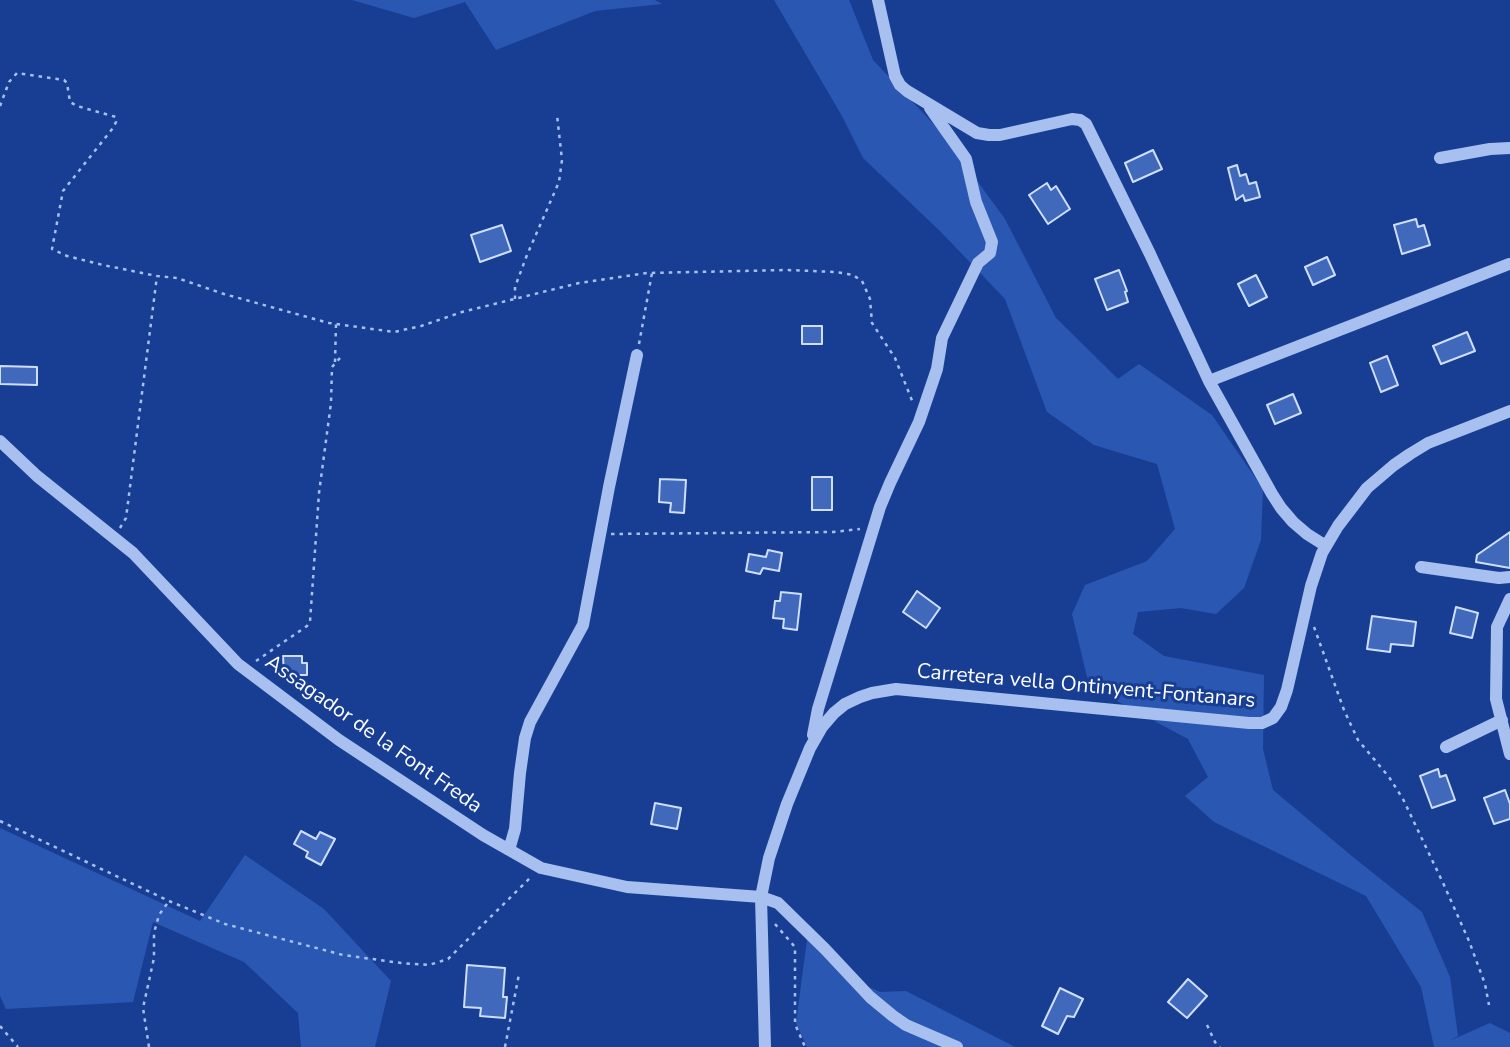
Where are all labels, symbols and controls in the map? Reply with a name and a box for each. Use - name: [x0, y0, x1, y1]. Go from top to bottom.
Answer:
- street label: Assagador de la Font Freda: [260, 650, 486, 820]
- street label: Carretera vella Ontinyent-Fontanars: [916, 660, 1256, 714]

